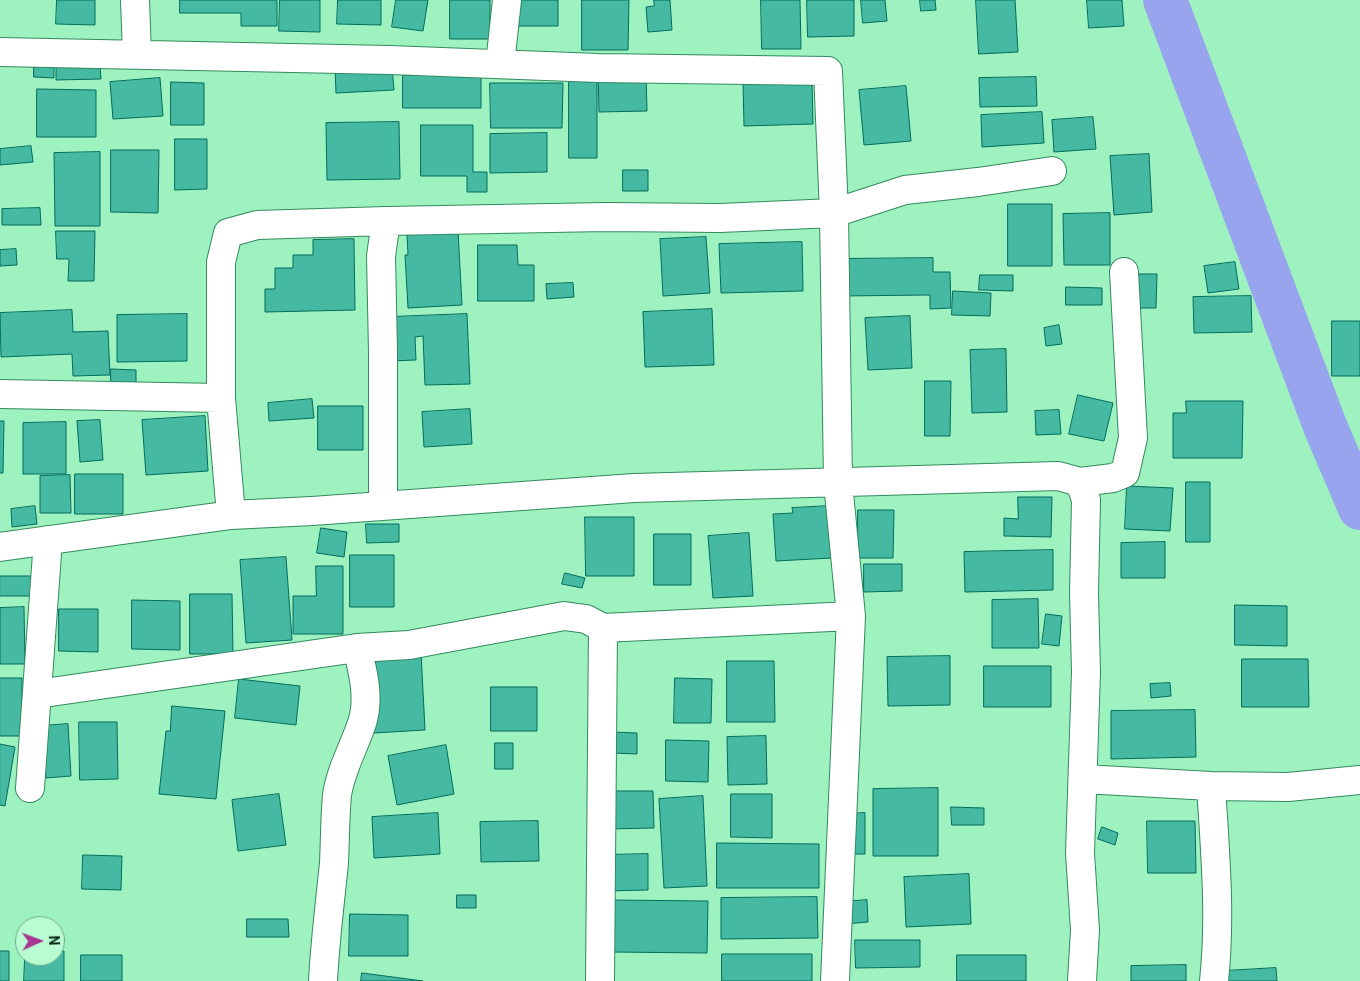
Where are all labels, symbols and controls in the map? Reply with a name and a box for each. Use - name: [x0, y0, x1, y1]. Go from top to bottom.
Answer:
- north arrow: [15, 916, 65, 966]
- text: N: [46, 935, 62, 946]

